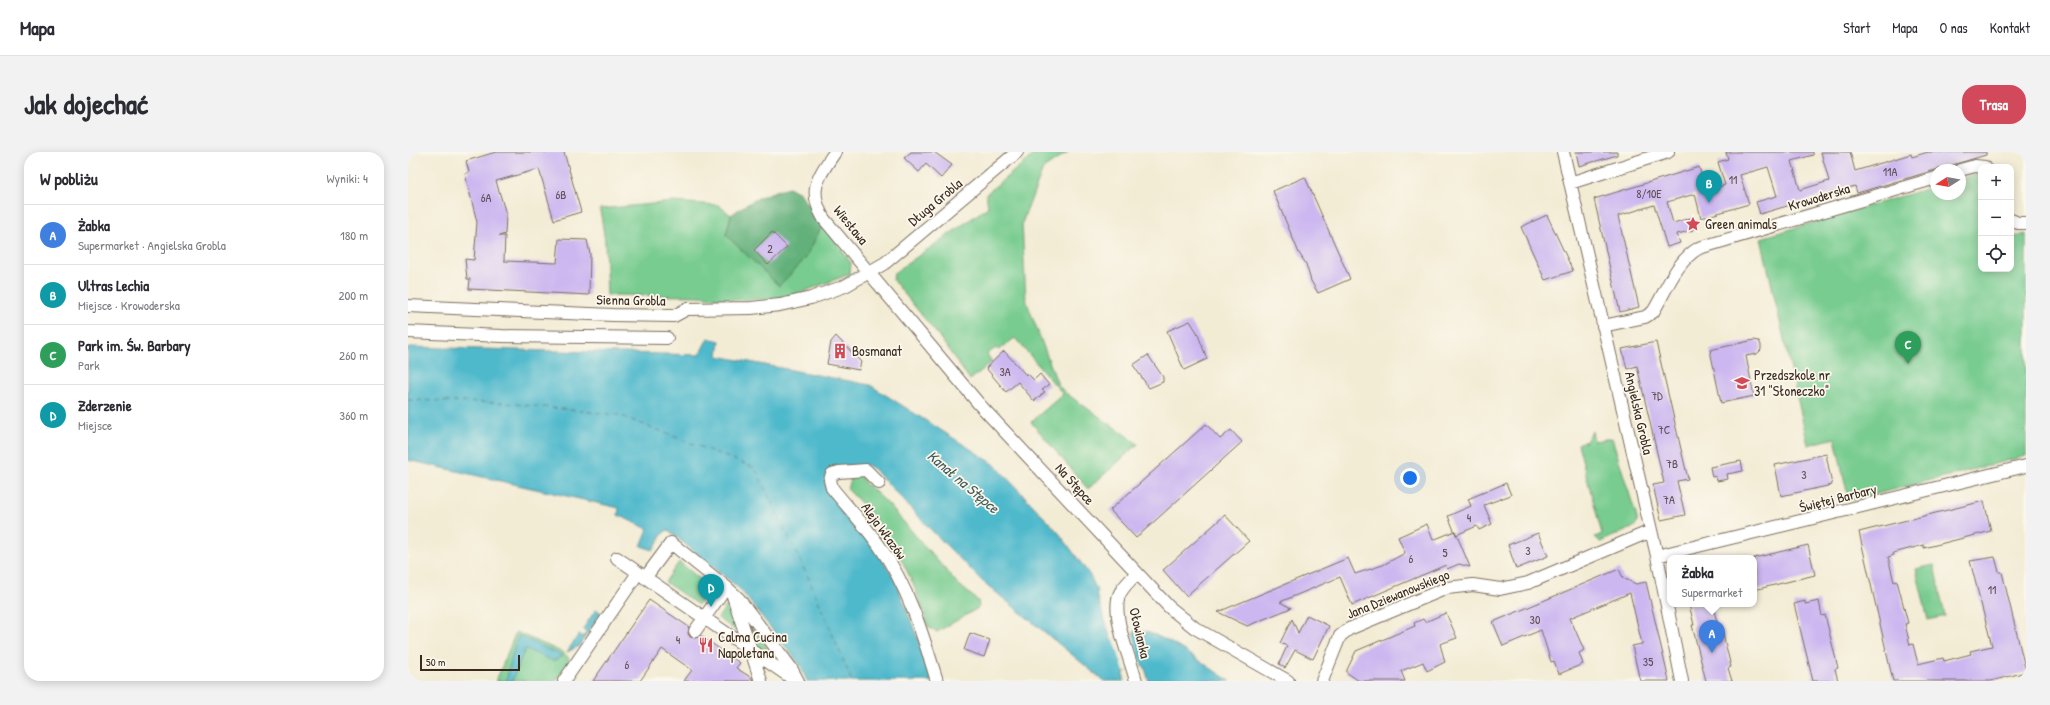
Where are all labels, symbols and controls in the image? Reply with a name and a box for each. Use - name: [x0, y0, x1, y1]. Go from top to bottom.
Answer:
- text: Mapa: [20, 15, 54, 41]
- text: Start: [1843, 18, 1870, 37]
- text: Mapa: [1892, 18, 1918, 37]
- text: O nas: [1940, 18, 1968, 37]
- text: Kontakt: [1990, 18, 2030, 37]
- text: Jak dojechać: [24, 85, 148, 123]
- button: Trasa: [1962, 85, 2026, 124]
- house number: 11A: [1883, 163, 1897, 180]
- north arrow: [1930, 164, 1966, 200]
- map controls: [1978, 164, 2014, 272]
- button: +: [1978, 164, 2014, 200]
- text: W pobliżu: [40, 167, 98, 190]
- text: Wyniki: 4: [327, 169, 368, 187]
- pin: B: [1696, 170, 1722, 203]
- house number: 11: [1729, 171, 1737, 188]
- street label: Długa Grobla: [904, 173, 967, 231]
- street label: Krowoderska: [1786, 178, 1853, 215]
- house number: 8/10E: [1636, 185, 1662, 202]
- house number: 6B: [556, 186, 566, 203]
- house number: 6A: [481, 189, 491, 206]
- button: −: [1978, 200, 2014, 236]
- street label: Wiesława: [830, 201, 873, 249]
- place label: Green animals: [1705, 214, 1777, 233]
- text: Żabka: [78, 215, 110, 236]
- place icon: Green animals: [1684, 215, 1702, 233]
- text: A: [50, 226, 56, 244]
- text: 180 m: [340, 226, 368, 244]
- text: Supermarket · Angielska Grobla: [78, 236, 226, 254]
- button: locate: [1978, 236, 2014, 272]
- house number: 2: [767, 240, 773, 257]
- text: Ultras Lechia: [78, 275, 149, 296]
- text: B: [50, 286, 56, 304]
- text: 200 m: [338, 286, 368, 304]
- street label: Sienna Grobla: [596, 289, 666, 310]
- text: Miejsce · Krowoderska: [78, 296, 180, 314]
- pin: C: [1895, 331, 1921, 364]
- text: Park im. Św. Barbary: [78, 335, 191, 356]
- place label: Bosmanat: [852, 341, 902, 360]
- building icon: Bosmanat: [831, 342, 849, 360]
- text: C: [49, 346, 57, 364]
- text: 260 m: [339, 346, 368, 364]
- text: Park: [78, 356, 100, 374]
- house number: 3A: [999, 363, 1011, 380]
- place label: Przedszkole nr 31 "Słoneczko": [1754, 365, 1831, 400]
- street label: Angielska Grobla: [1620, 370, 1658, 457]
- school or university icon: Przedszkole nr 31 "Słoneczko": [1733, 374, 1751, 392]
- house number: 7D: [1651, 387, 1663, 404]
- text: Zderzenie: [78, 395, 132, 416]
- text: D: [50, 406, 56, 424]
- text: 360 m: [339, 406, 368, 424]
- text: Miejsce: [78, 416, 112, 434]
- house number: 7C: [1658, 421, 1671, 438]
- water label: Kanał na Stępce: [923, 445, 1005, 519]
- house number: 7B: [1666, 455, 1678, 472]
- street label: Na Stępce: [1051, 459, 1099, 510]
- house number: 3: [1801, 466, 1807, 483]
- your location: [1400, 468, 1420, 488]
- street label: Świętej Barbary: [1797, 479, 1879, 517]
- house number: 7A: [1663, 491, 1675, 508]
- street label: Aleja Włazów: [857, 499, 912, 564]
- house number: 4: [1467, 509, 1472, 526]
- house number: 3: [1525, 542, 1531, 559]
- house number: 5: [1442, 544, 1448, 561]
- house number: 6: [1409, 550, 1414, 567]
- popup: [1667, 555, 1757, 607]
- text: Żabka: [1682, 562, 1713, 583]
- street label: Jana Dziewanowskiego: [1344, 564, 1453, 624]
- pin: D: [698, 574, 724, 607]
- house number: 11: [1988, 581, 1996, 598]
- text: Supermarket: [1682, 583, 1742, 601]
- street label: Ołowianka: [1125, 606, 1156, 661]
- house number: 30: [1530, 611, 1540, 628]
- pin: A: [1699, 620, 1725, 653]
- place label: Calma Cucina Napoletana: [718, 627, 787, 663]
- house number: 4: [676, 631, 681, 648]
- restaurant icon: Calma Cucina Napoletana: [697, 636, 715, 654]
- scale bar: [420, 653, 520, 672]
- house number: 35: [1643, 653, 1653, 670]
- text: 50 m: [426, 655, 446, 669]
- house number: 6: [625, 656, 630, 673]

